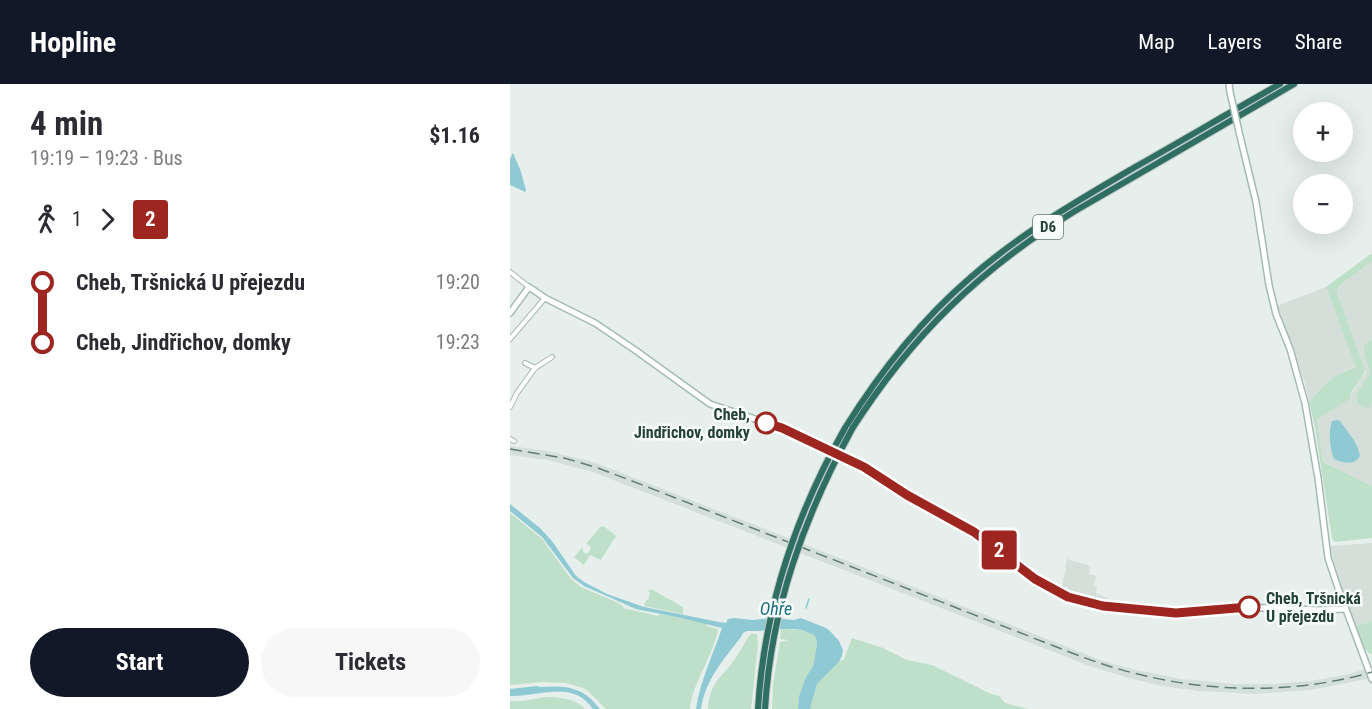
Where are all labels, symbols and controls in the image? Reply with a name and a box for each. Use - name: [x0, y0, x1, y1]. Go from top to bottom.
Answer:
- text: Hopline: [30, 26, 116, 59]
- text: Map: [1138, 30, 1175, 54]
- text: Layers: [1208, 30, 1262, 54]
- text: Share: [1295, 30, 1342, 54]
- map controls: [1293, 102, 1353, 234]
- button: +: [1293, 102, 1353, 162]
- text: 4 min: [30, 104, 103, 143]
- text: $1.16: [429, 123, 480, 148]
- text: 19:19 – 19:23 · Bus: [30, 146, 183, 170]
- button: −: [1293, 174, 1353, 234]
- icon: walk: [30, 203, 63, 236]
- icon: forward: [91, 203, 124, 236]
- text: 1: [72, 207, 82, 231]
- text: 2: [145, 207, 156, 231]
- road number: D6: [1033, 215, 1063, 239]
- text: Cheb, Tršnická U přejezdu: [76, 270, 305, 295]
- text: 19:20: [436, 270, 480, 294]
- text: Cheb, Jindřichov, domky: [76, 330, 291, 355]
- text: 19:23: [436, 330, 480, 354]
- place label: Cheb, Jindřichov, domky: [634, 405, 750, 442]
- marker: Cheb, Jindřichov, domky: [755, 412, 777, 434]
- line badge: 2: [980, 530, 1018, 570]
- text: 2: [994, 538, 1004, 562]
- place label: Cheb, Tršnická U přejezdu: [1266, 589, 1361, 626]
- marker: Cheb, Tršnická U přejezdu: [1238, 596, 1260, 618]
- water label: Ohře: [760, 598, 792, 619]
- button: Start: [30, 628, 249, 697]
- button: Tickets: [261, 628, 480, 697]

